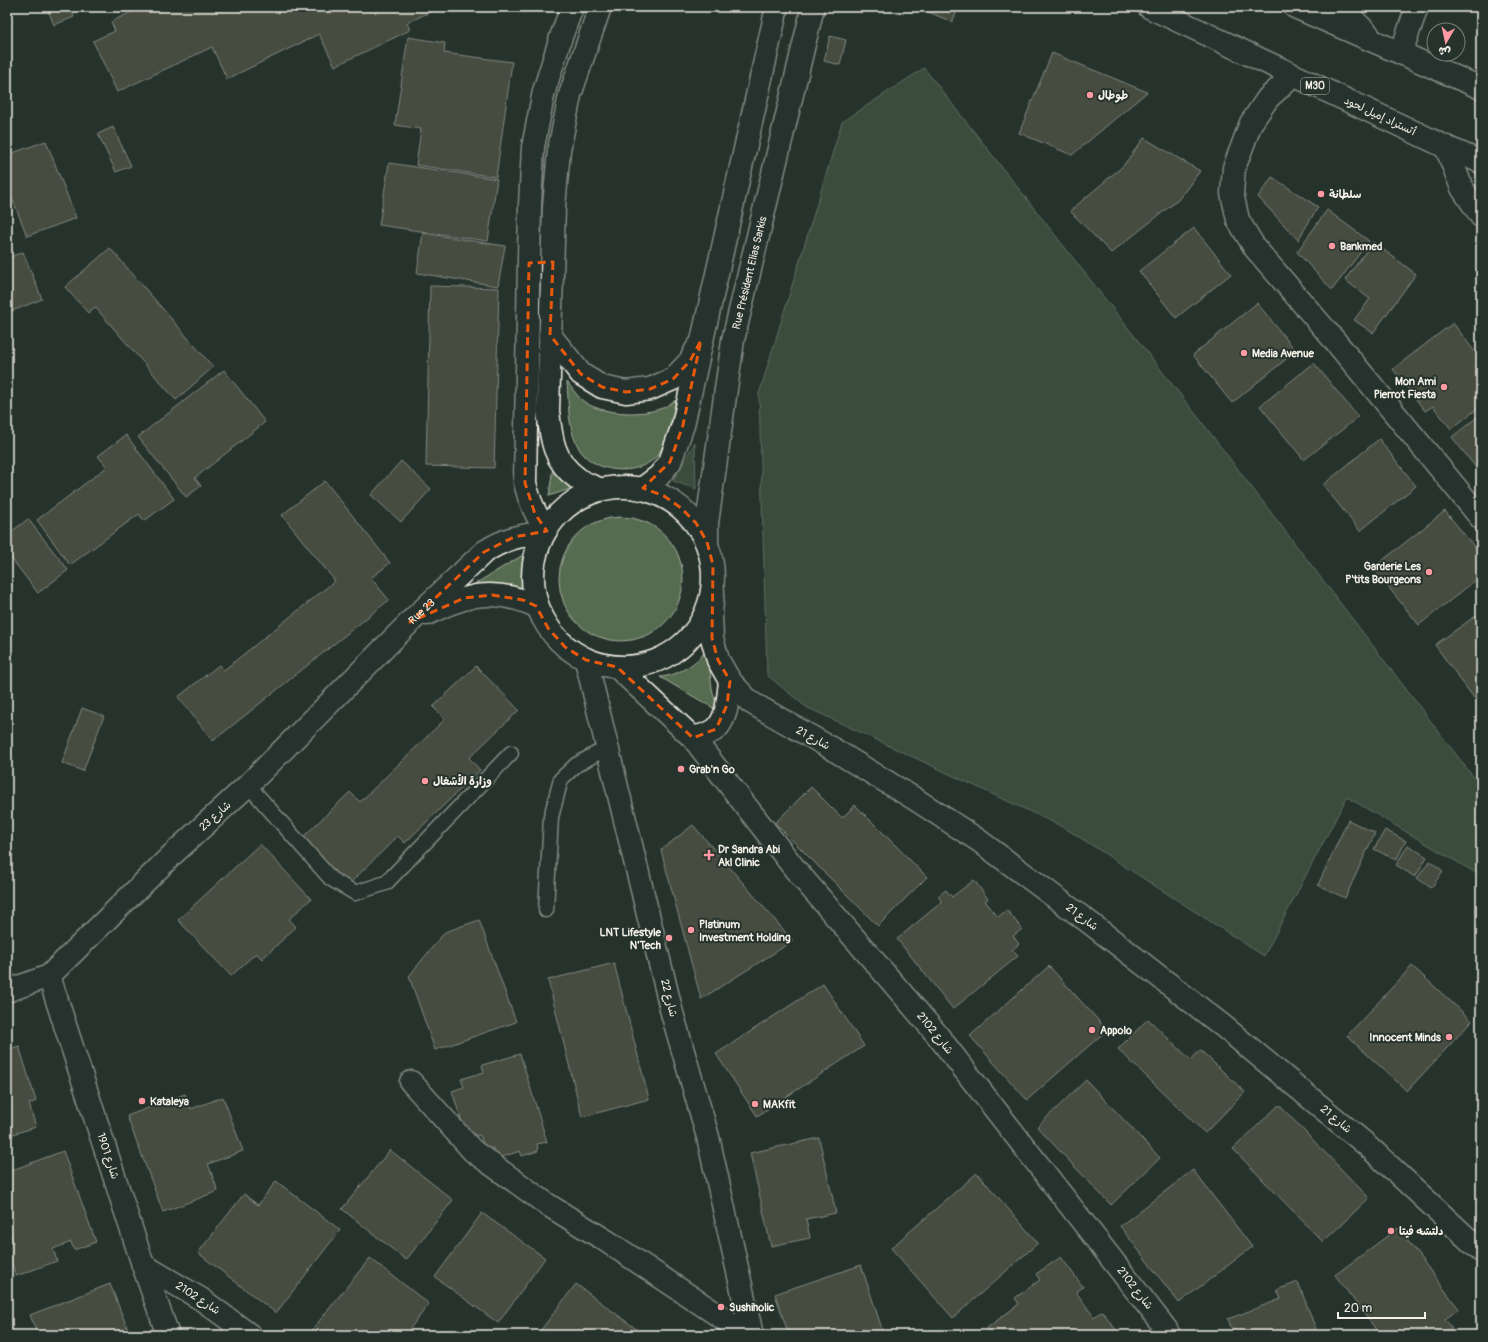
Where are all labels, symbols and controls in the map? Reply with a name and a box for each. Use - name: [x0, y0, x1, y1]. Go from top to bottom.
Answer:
- north arrow: [1426, 22, 1466, 62]
- text: ش: [1438, 44, 1452, 59]
- road number: M30: [1301, 78, 1329, 94]
- place label: طوطال: [1098, 89, 1128, 103]
- marker: طوطال: [1085, 90, 1095, 100]
- street label: أتستراد إميل لحود: [1342, 94, 1418, 139]
- place label: سلطانة: [1329, 188, 1362, 201]
- marker: سلطانة: [1316, 189, 1326, 199]
- street label: Rue Président Elias Sarkis: [729, 215, 769, 331]
- place label: Bankmed: [1340, 240, 1382, 253]
- marker: Bankmed: [1327, 241, 1337, 251]
- place label: Media Avenue: [1252, 347, 1315, 360]
- marker: Media Avenue: [1239, 348, 1249, 358]
- place label: Mon Ami Pierrot Fiesta: [1374, 375, 1436, 401]
- marker: Mon Ami Pierrot Fiesta: [1439, 382, 1449, 392]
- place label: Garderie Les P'tits Bourgeons: [1345, 560, 1421, 586]
- marker: Garderie Les P'tits Bourgeons: [1424, 567, 1434, 577]
- street label: Rue 23: [405, 596, 437, 627]
- street label: شارع 21: [793, 723, 832, 754]
- place label: Grab'n Go: [689, 763, 735, 776]
- marker: Grab'n Go: [676, 764, 686, 774]
- place label: وزارة الأشغال: [433, 774, 492, 788]
- marker: وزارة الأشغال: [420, 776, 430, 786]
- street label: شارع 23: [196, 798, 235, 835]
- place label: Dr Sandra Abi Akl Clinic: [718, 843, 780, 869]
- marker: Dr Sandra Abi Akl Clinic: [703, 849, 715, 861]
- street label: شارع 21: [1062, 901, 1101, 935]
- place label: Platinum Investment Holding: [699, 918, 791, 944]
- marker: Platinum Investment Holding: [686, 925, 696, 935]
- place label: LNT Lifestyle N'Tech: [599, 926, 662, 952]
- marker: LNT Lifestyle N'Tech: [664, 933, 674, 943]
- street label: شارع 22: [656, 978, 680, 1019]
- street label: شارع 2102: [913, 1009, 956, 1058]
- place label: Appolo: [1100, 1024, 1132, 1037]
- marker: Appolo: [1087, 1025, 1097, 1035]
- place label: Innocent Minds: [1369, 1031, 1441, 1044]
- marker: Innocent Minds: [1444, 1032, 1454, 1042]
- place label: Kataleya: [150, 1095, 189, 1108]
- marker: Kataleya: [137, 1096, 147, 1106]
- place label: MAKfit: [763, 1098, 796, 1111]
- marker: MAKfit: [750, 1099, 760, 1109]
- street label: شارع 21: [1316, 1102, 1354, 1137]
- street label: شارع 1901: [93, 1131, 122, 1181]
- place label: دلتشه فيتا: [1399, 1225, 1443, 1238]
- marker: دلتشه فيتا: [1386, 1226, 1396, 1236]
- street label: شارع 2102: [1113, 1264, 1156, 1313]
- street label: شارع 2102: [172, 1279, 223, 1319]
- scale bar: [1338, 1294, 1425, 1320]
- place label: Sushiholic: [729, 1301, 775, 1314]
- text: 20 m: [1344, 1301, 1373, 1316]
- marker: Sushiholic: [716, 1302, 726, 1312]

